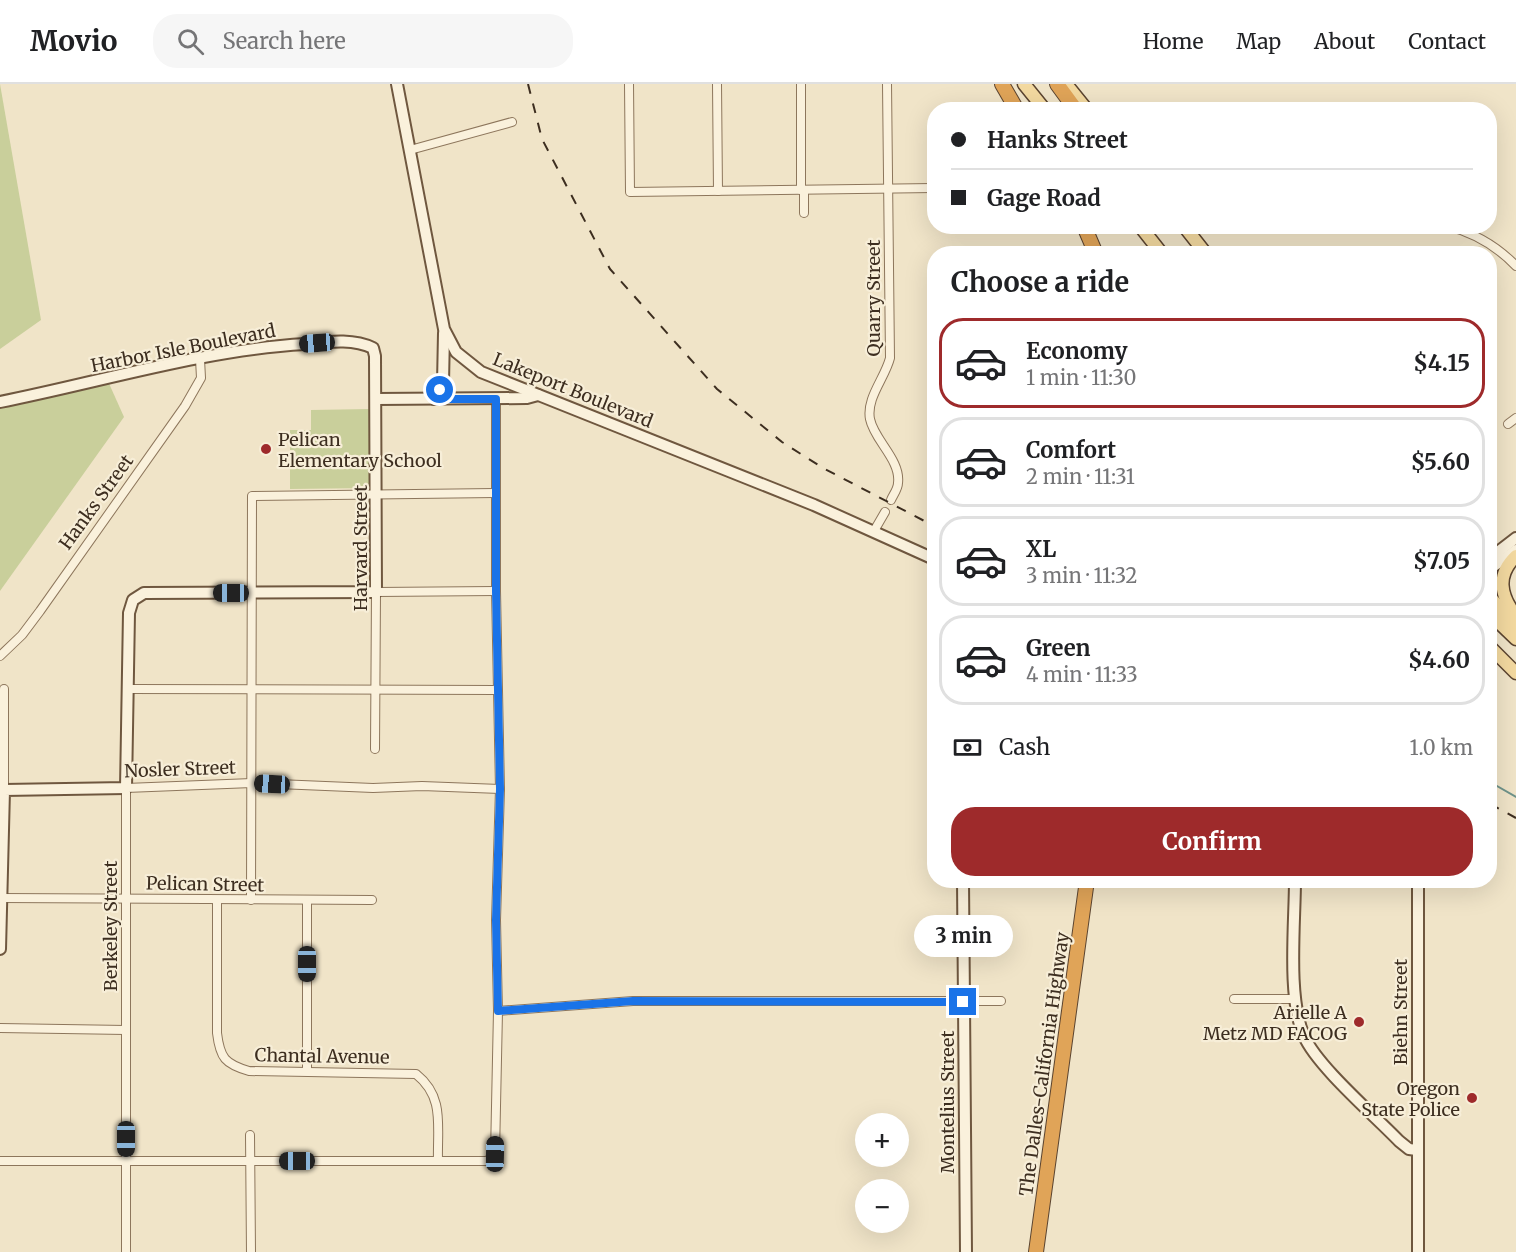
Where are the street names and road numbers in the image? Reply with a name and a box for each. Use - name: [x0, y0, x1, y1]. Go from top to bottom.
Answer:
- street label: Quarry Street: [862, 239, 885, 357]
- street label: Harbor Isle Boulevard: [89, 319, 277, 377]
- street label: Lakeport Boulevard: [490, 347, 657, 433]
- street label: Hanks Street: [54, 450, 138, 554]
- street label: Harvard Street: [349, 485, 372, 611]
- street label: Nosler Street: [124, 756, 236, 782]
- street label: Berkeley Street: [99, 860, 122, 992]
- street label: Pelican Street: [146, 871, 264, 897]
- street label: The Dalles-California Highway: [1014, 930, 1074, 1197]
- street label: Biehn Street: [1389, 959, 1412, 1065]
- street label: Montelius Street: [936, 1031, 959, 1173]
- street label: Chantal Avenue: [254, 1043, 390, 1069]

